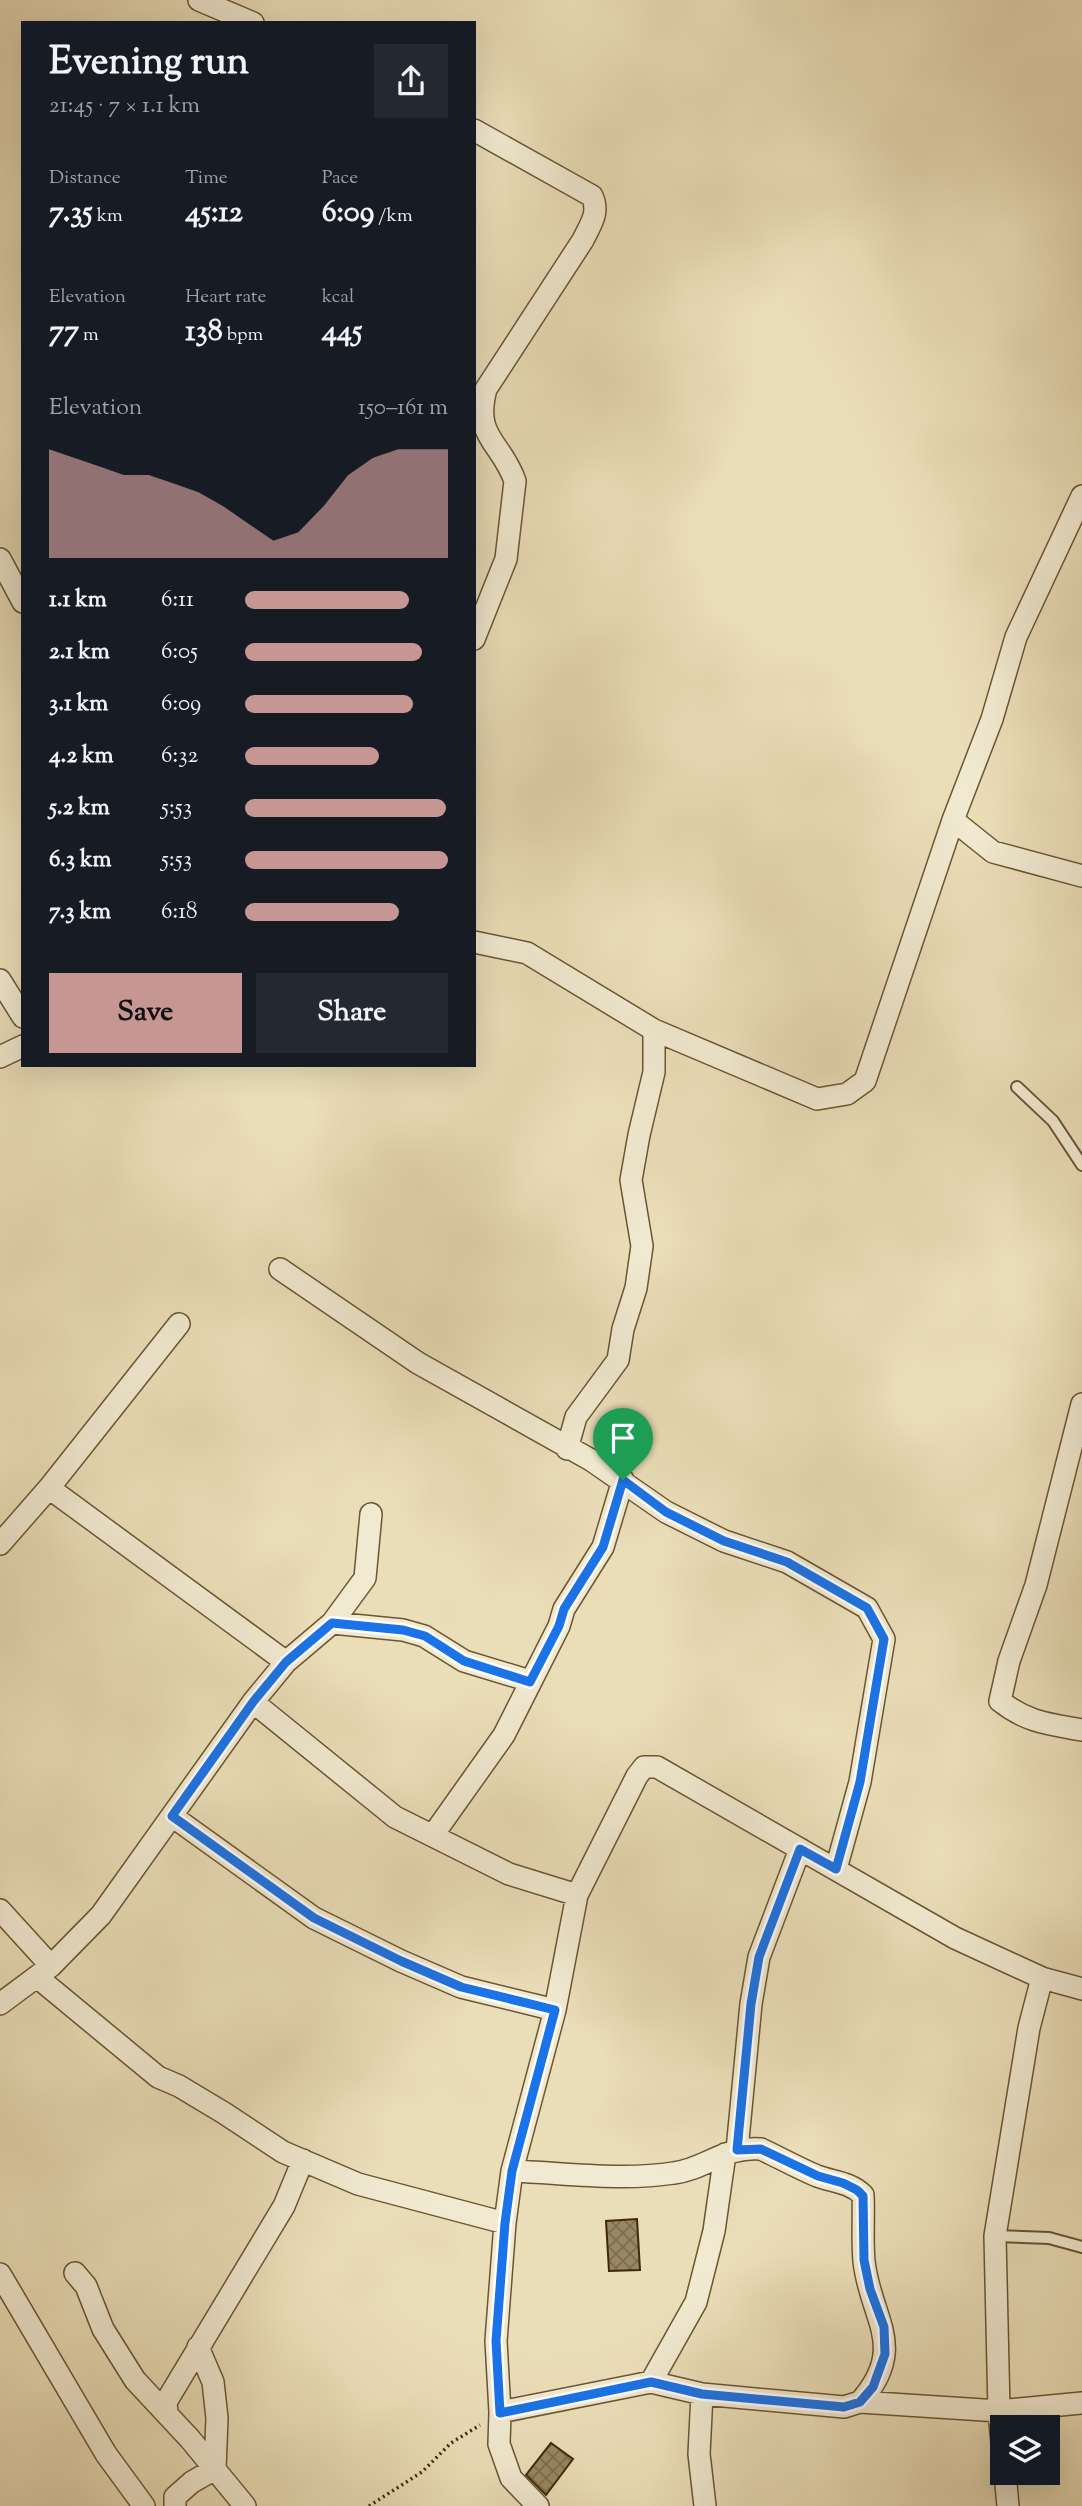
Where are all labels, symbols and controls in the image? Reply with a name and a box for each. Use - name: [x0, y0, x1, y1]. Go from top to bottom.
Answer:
- text: Evening run: [49, 37, 249, 91]
- button: share: [374, 44, 448, 118]
- text: 21:45 · 7 × 1.1 km: [49, 90, 200, 123]
- text: Distance: [49, 165, 121, 192]
- text: Time: [185, 165, 228, 192]
- text: Pace: [322, 165, 358, 192]
- text: 7.35: [49, 192, 93, 235]
- text: 45:12: [185, 192, 243, 235]
- text: 6:09: [322, 192, 374, 235]
- text: km: [93, 203, 123, 230]
- text: /km: [374, 203, 413, 230]
- text: Elevation: [49, 284, 126, 311]
- text: Heart rate: [185, 284, 266, 311]
- text: kcal: [322, 284, 354, 311]
- text: 77: [49, 311, 79, 354]
- text: 138: [185, 311, 223, 354]
- text: 445: [322, 311, 362, 354]
- text: m: [79, 322, 99, 349]
- text: bpm: [223, 322, 263, 349]
- text: Elevation: [49, 392, 142, 425]
- text: 150–161 m: [358, 392, 448, 425]
- text: 1.1 km: [49, 584, 107, 617]
- text: 6:11: [161, 584, 194, 617]
- text: 2.1 km: [49, 636, 110, 669]
- text: 6:05: [161, 636, 198, 669]
- text: 3.1 km: [49, 688, 108, 721]
- text: 6:09: [161, 688, 201, 721]
- text: 4.2 km: [49, 740, 114, 773]
- text: 6:32: [161, 740, 198, 773]
- text: 5.2 km: [49, 792, 110, 825]
- text: 5:53: [161, 792, 192, 825]
- text: 6.3 km: [49, 844, 112, 877]
- text: 5:53: [161, 844, 192, 877]
- text: 7.3 km: [49, 896, 111, 929]
- text: 6:18: [161, 896, 198, 929]
- button: Save: [49, 973, 242, 1053]
- button: Share: [256, 973, 448, 1053]
- pin: [593, 1408, 653, 1480]
- icon: arrive: [604, 1419, 642, 1457]
- map controls: [990, 2415, 1060, 2485]
- button: layers: [990, 2415, 1060, 2485]

